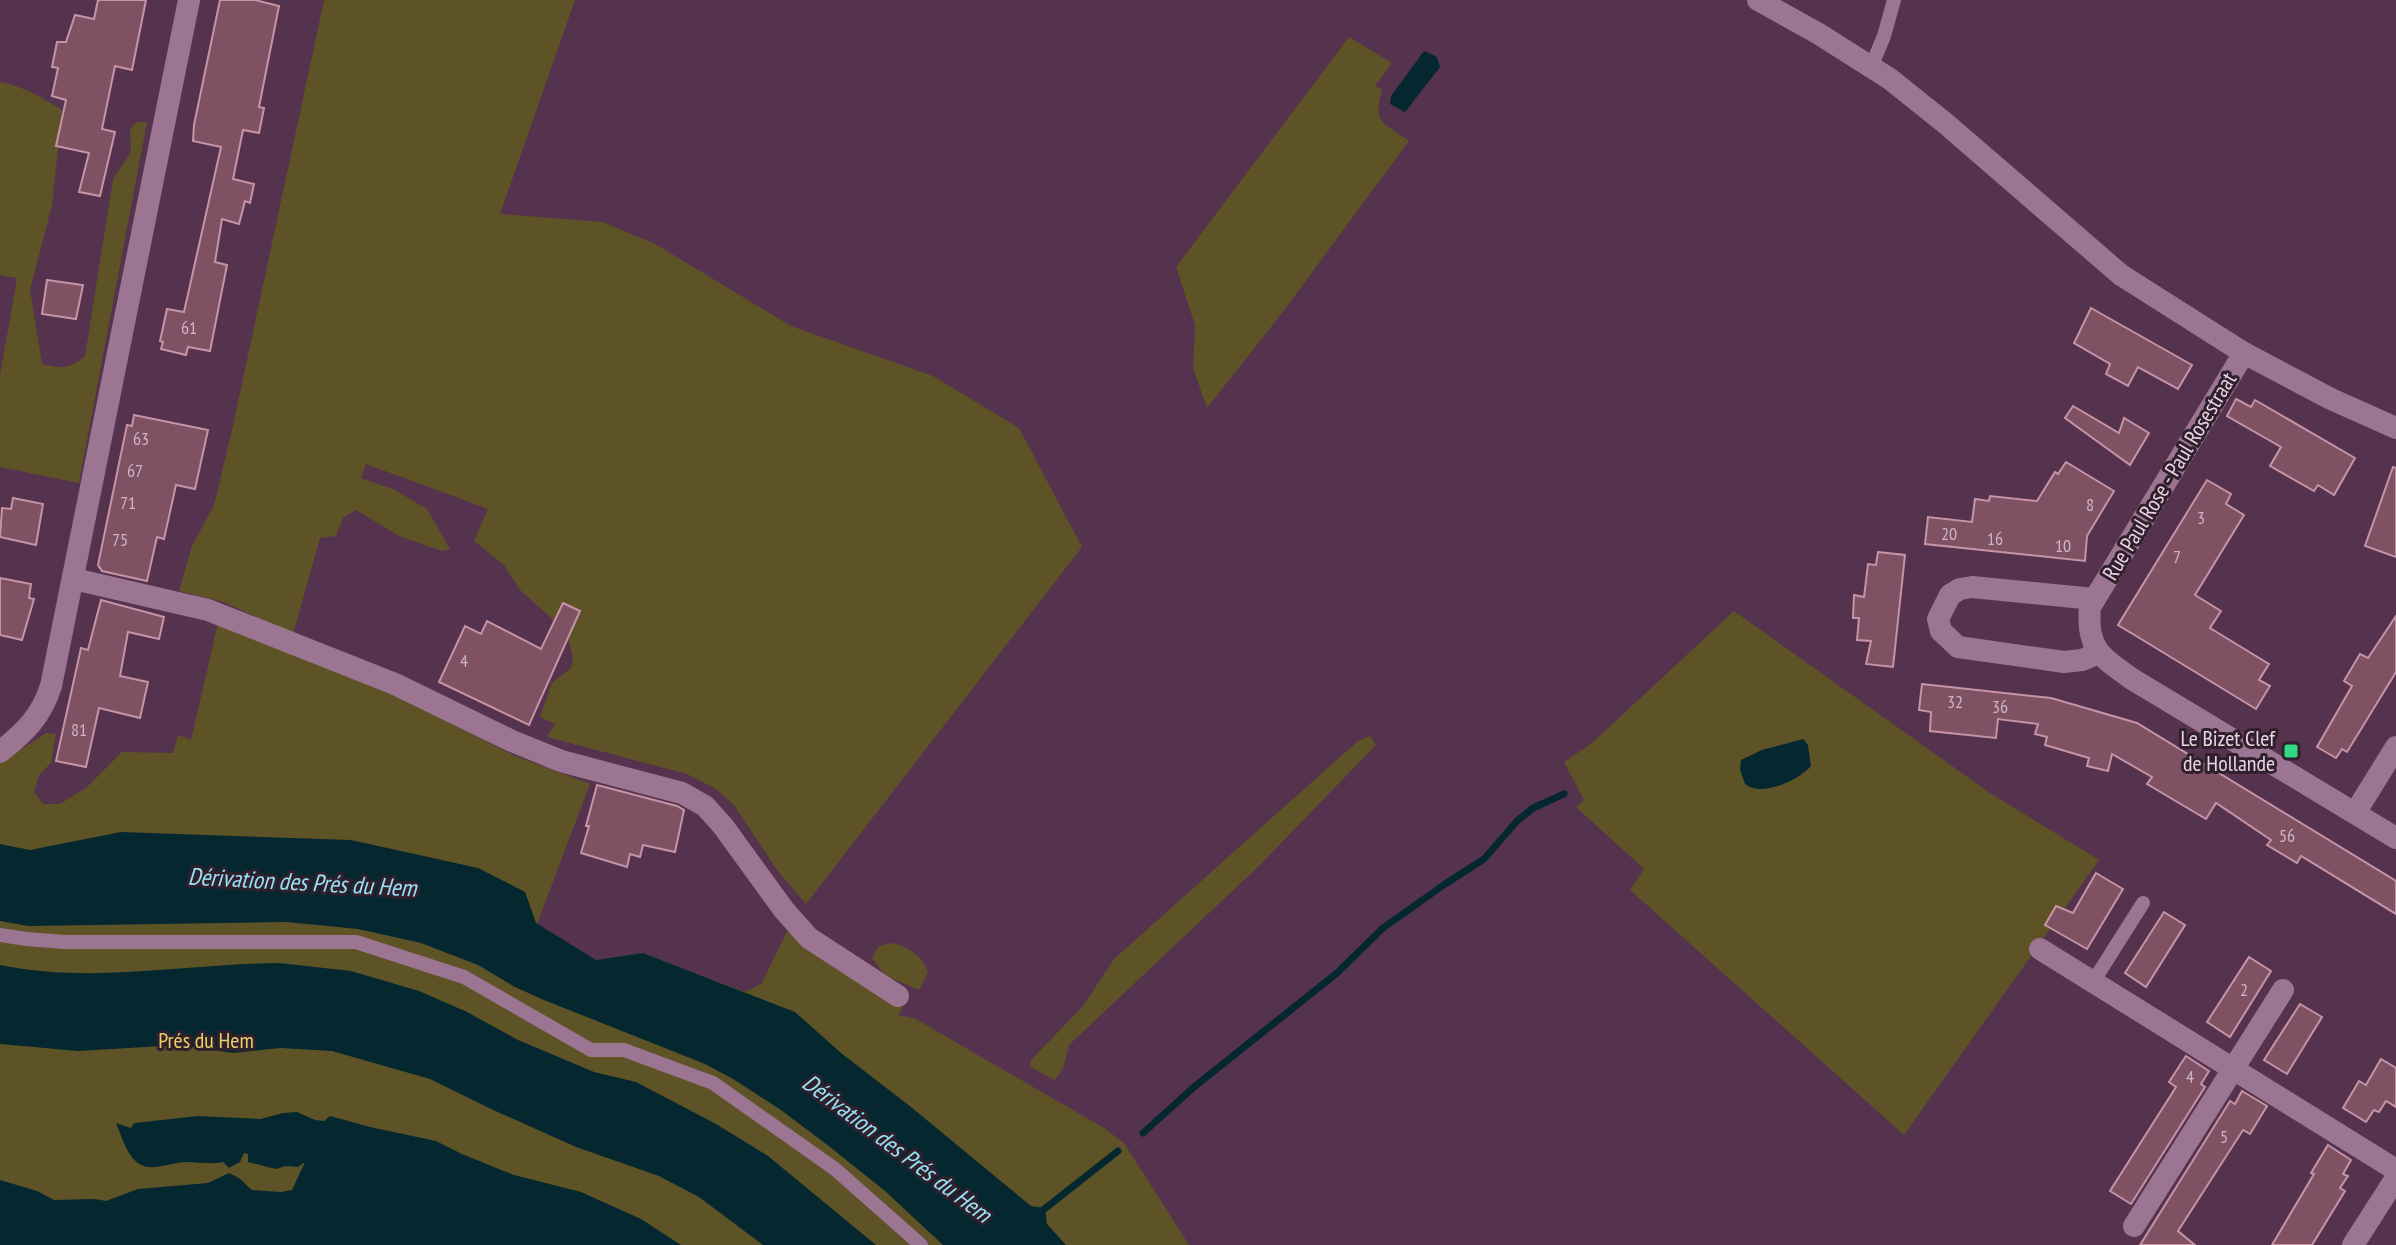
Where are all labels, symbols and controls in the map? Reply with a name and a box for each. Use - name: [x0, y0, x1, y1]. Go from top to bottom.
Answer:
- house number: 61: [181, 316, 197, 339]
- street label: Rue Paul Rose - Paul Rosestraat: [2096, 367, 2242, 585]
- house number: 63: [133, 427, 149, 450]
- house number: 67: [127, 459, 143, 482]
- house number: 71: [120, 491, 136, 514]
- house number: 8: [2086, 493, 2094, 516]
- house number: 3: [2197, 506, 2205, 529]
- house number: 20: [1941, 522, 1957, 545]
- house number: 16: [1987, 527, 2003, 550]
- house number: 75: [112, 528, 128, 551]
- house number: 10: [2055, 534, 2071, 557]
- house number: 7: [2173, 545, 2181, 568]
- house number: 4: [460, 649, 468, 672]
- house number: 32: [1947, 690, 1963, 713]
- house number: 36: [1992, 695, 2008, 718]
- house number: 81: [71, 718, 87, 741]
- place label: Le Bizet Clef de Hollande: [2181, 724, 2276, 777]
- marker: Le Bizet Clef de Hollande: [2282, 742, 2300, 760]
- house number: 56: [2279, 824, 2295, 847]
- water label: Dérivation des Prés du Hem: [187, 861, 418, 904]
- house number: 2: [2240, 978, 2248, 1001]
- park label: Prés du Hem: [158, 1026, 254, 1054]
- house number: 4: [2186, 1065, 2194, 1088]
- water label: Dérivation des Prés du Hem: [796, 1067, 999, 1230]
- house number: 5: [2220, 1125, 2228, 1148]

